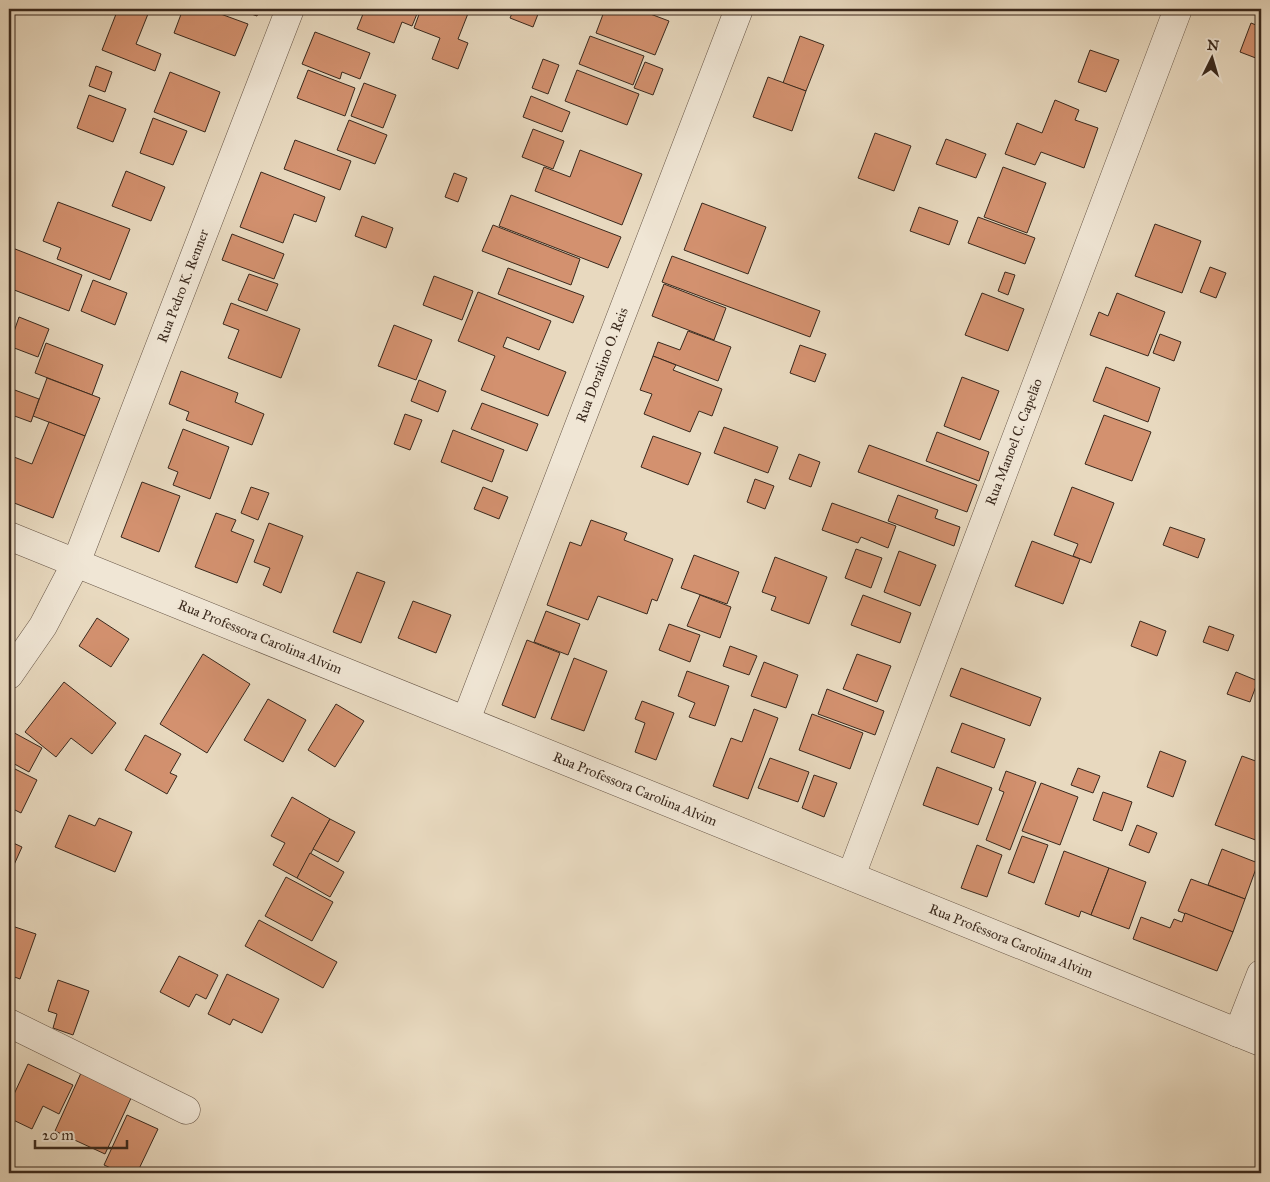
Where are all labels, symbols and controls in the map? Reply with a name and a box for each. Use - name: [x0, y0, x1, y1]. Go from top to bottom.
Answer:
- north arrow: [1188, 32, 1238, 82]
- text: N: [1206, 37, 1220, 55]
- street label: Rua Pedro K. Renner: [154, 226, 213, 345]
- street label: Rua Doralino O. Reis: [572, 305, 632, 425]
- street label: Rua Manoel C. Capelão: [982, 376, 1046, 508]
- street label: Rua Professora Carolina Alvim: [175, 596, 345, 678]
- street label: Rua Professora Carolina Alvim: [550, 748, 720, 830]
- street label: Rua Professora Carolina Alvim: [926, 900, 1096, 982]
- scale bar: [35, 1117, 128, 1149]
- text: 20 m: [42, 1126, 74, 1144]

